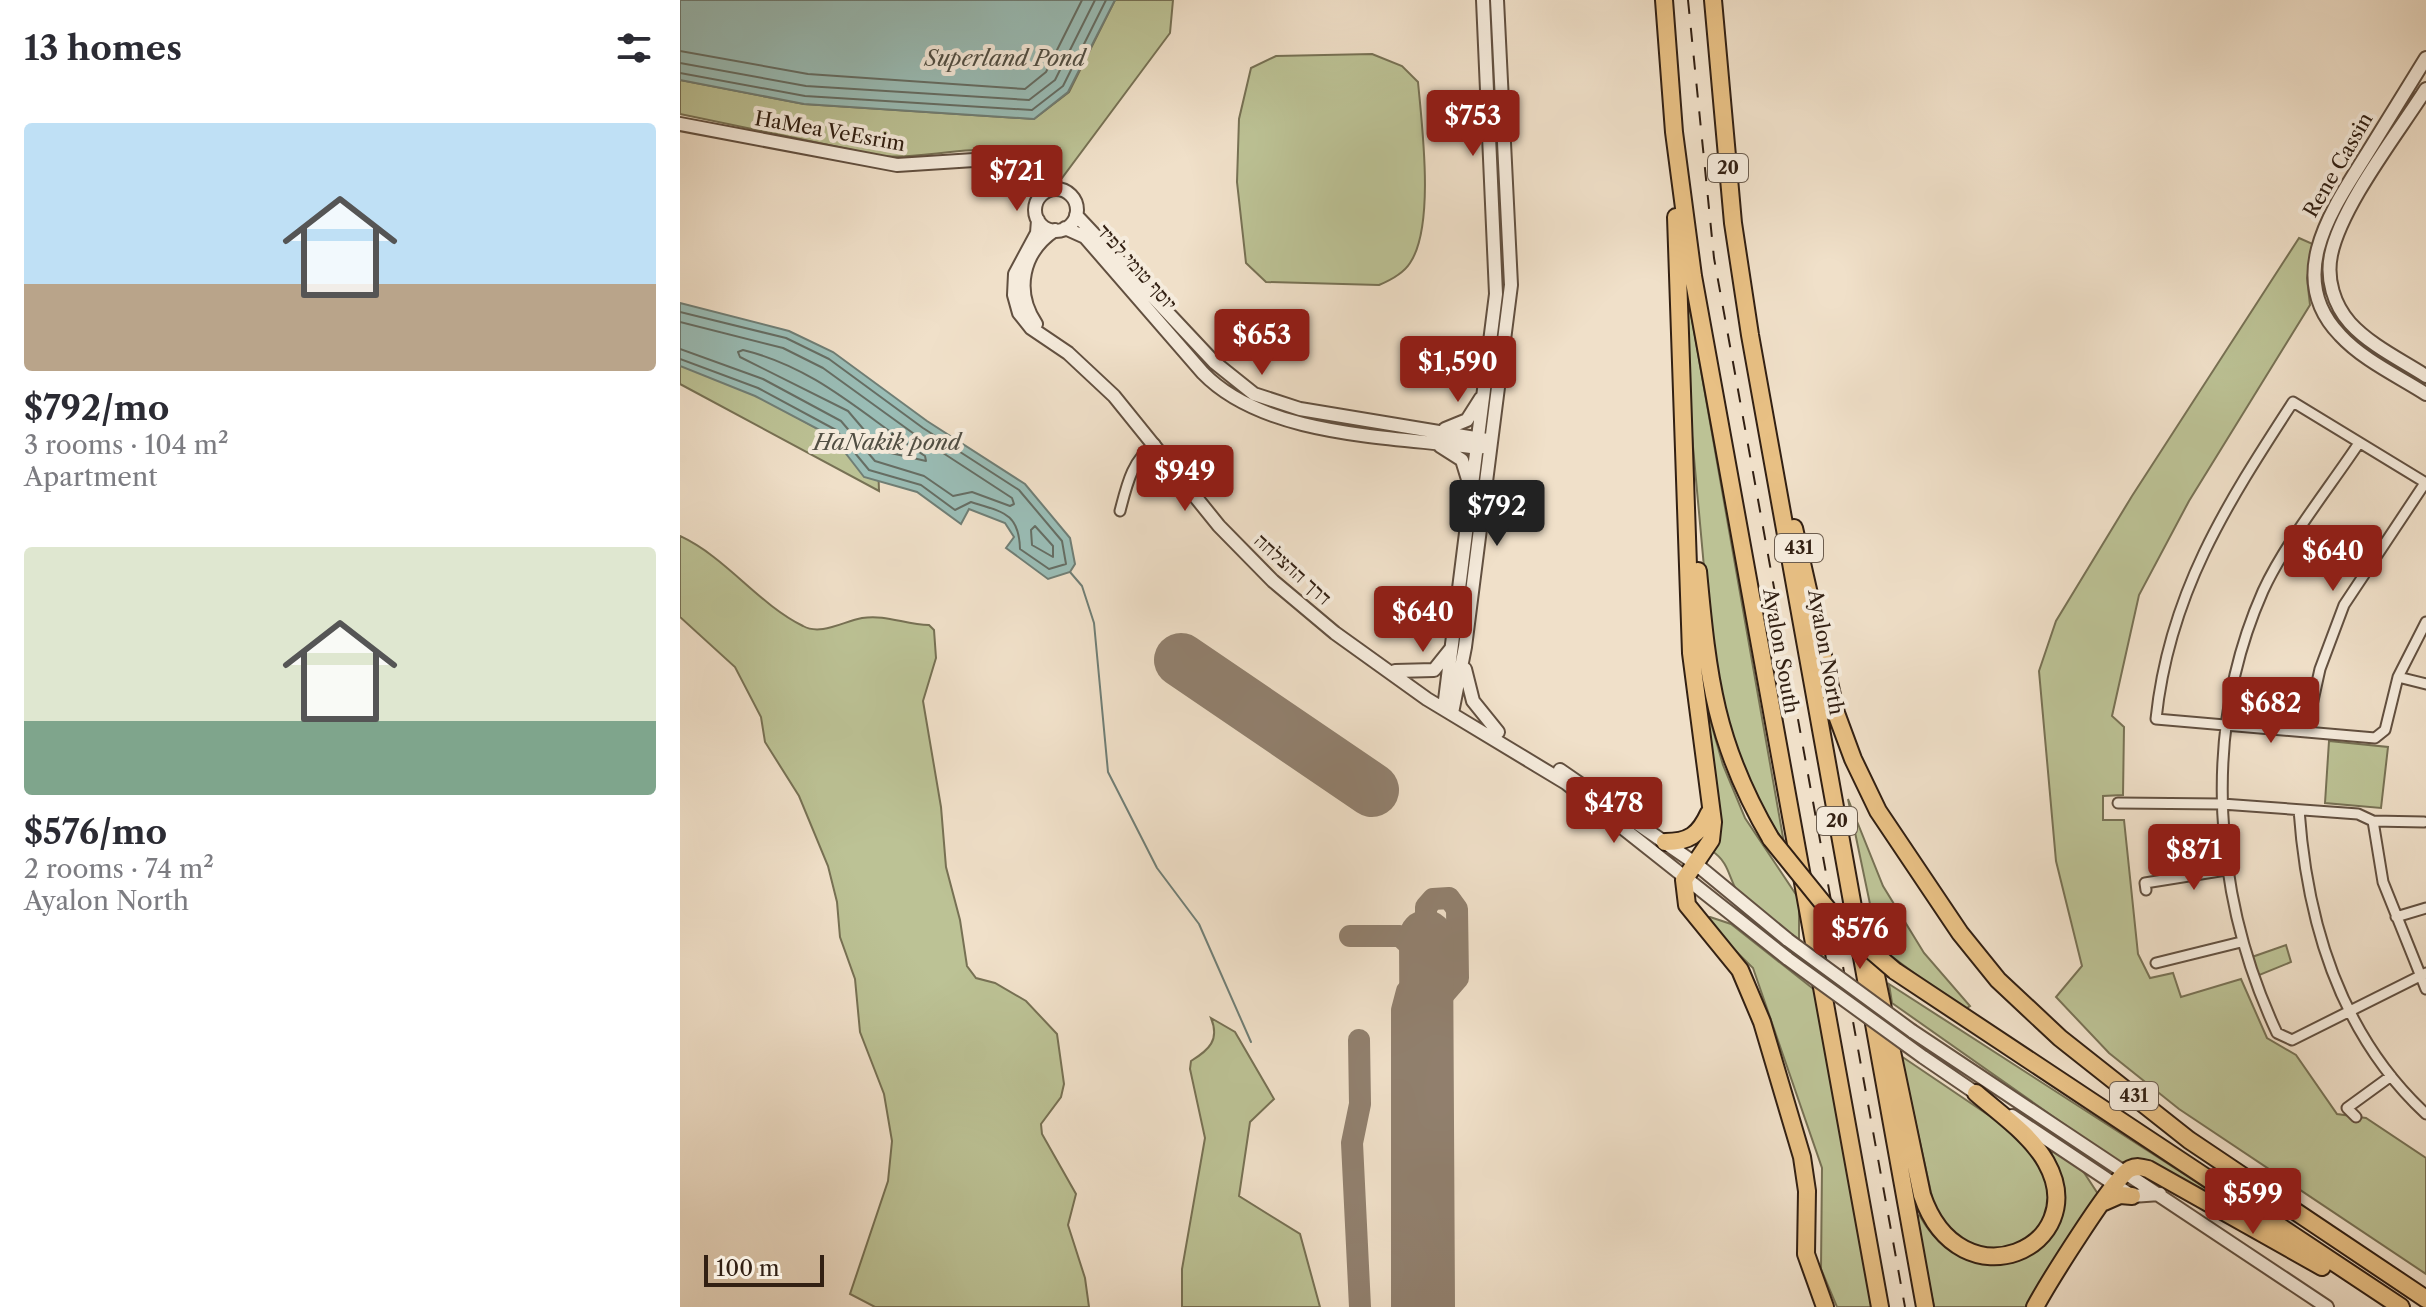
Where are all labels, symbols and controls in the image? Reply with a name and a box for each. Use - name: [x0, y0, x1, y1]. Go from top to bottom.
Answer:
- icon: filters: [612, 26, 656, 70]
- text: 13 homes: [24, 27, 182, 69]
- water label: Superland Pond: [923, 45, 1087, 72]
- pin: $753: [1426, 90, 1520, 158]
- text: $753: [1445, 100, 1501, 132]
- street label: HaMea VeEsrim: [753, 106, 908, 156]
- street label: Rene Cassin: [2298, 108, 2378, 222]
- pin: $721: [970, 145, 1064, 213]
- road number: 20: [1708, 154, 1748, 182]
- text: $721: [989, 155, 1045, 187]
- icon: home: [268, 175, 412, 319]
- street label: יוסף טומי לפיד: [1092, 219, 1182, 315]
- pin: $653: [1215, 309, 1309, 377]
- text: $653: [1232, 319, 1292, 351]
- pin: $1,590: [1393, 336, 1523, 404]
- text: $1,590: [1418, 346, 1498, 378]
- text: $792/mo: [24, 387, 169, 429]
- text: 3 rooms · 104 m²: [24, 429, 229, 461]
- water label: HaNakik pond: [811, 429, 963, 456]
- pin: $949: [1138, 445, 1232, 513]
- text: $949: [1155, 455, 1215, 487]
- text: Apartment: [24, 461, 157, 493]
- pin: $792: [1450, 480, 1544, 548]
- text: $792: [1468, 490, 1526, 522]
- pin: $640: [2286, 525, 2380, 593]
- street label: דרך ההצלחה: [1250, 528, 1336, 610]
- road number: 431: [1775, 534, 1823, 562]
- text: $640: [2302, 535, 2364, 567]
- street label: Ayalon South: [1758, 585, 1804, 716]
- pin: $640: [1376, 586, 1470, 654]
- street label: Ayalon North: [1803, 586, 1849, 717]
- text: $640: [1392, 596, 1454, 628]
- icon: home: [268, 599, 412, 743]
- pin: $682: [2224, 677, 2318, 745]
- text: $682: [2240, 687, 2302, 719]
- pin: $478: [1567, 777, 1661, 845]
- text: $478: [1584, 787, 1644, 819]
- road number: 20: [1817, 807, 1857, 835]
- text: $576/mo: [24, 811, 167, 853]
- pin: $871: [2147, 824, 2241, 892]
- text: $871: [2166, 834, 2222, 866]
- text: 2 rooms · 74 m²: [24, 853, 214, 885]
- text: Ayalon North: [24, 885, 189, 917]
- pin: $576: [1813, 903, 1907, 971]
- text: $576: [1831, 913, 1889, 945]
- road number: 431: [2110, 1082, 2158, 1110]
- pin: $599: [2206, 1168, 2300, 1236]
- text: $599: [2223, 1178, 2283, 1210]
- scale bar: [704, 1251, 824, 1287]
- text: 100 m: [716, 1255, 779, 1282]

